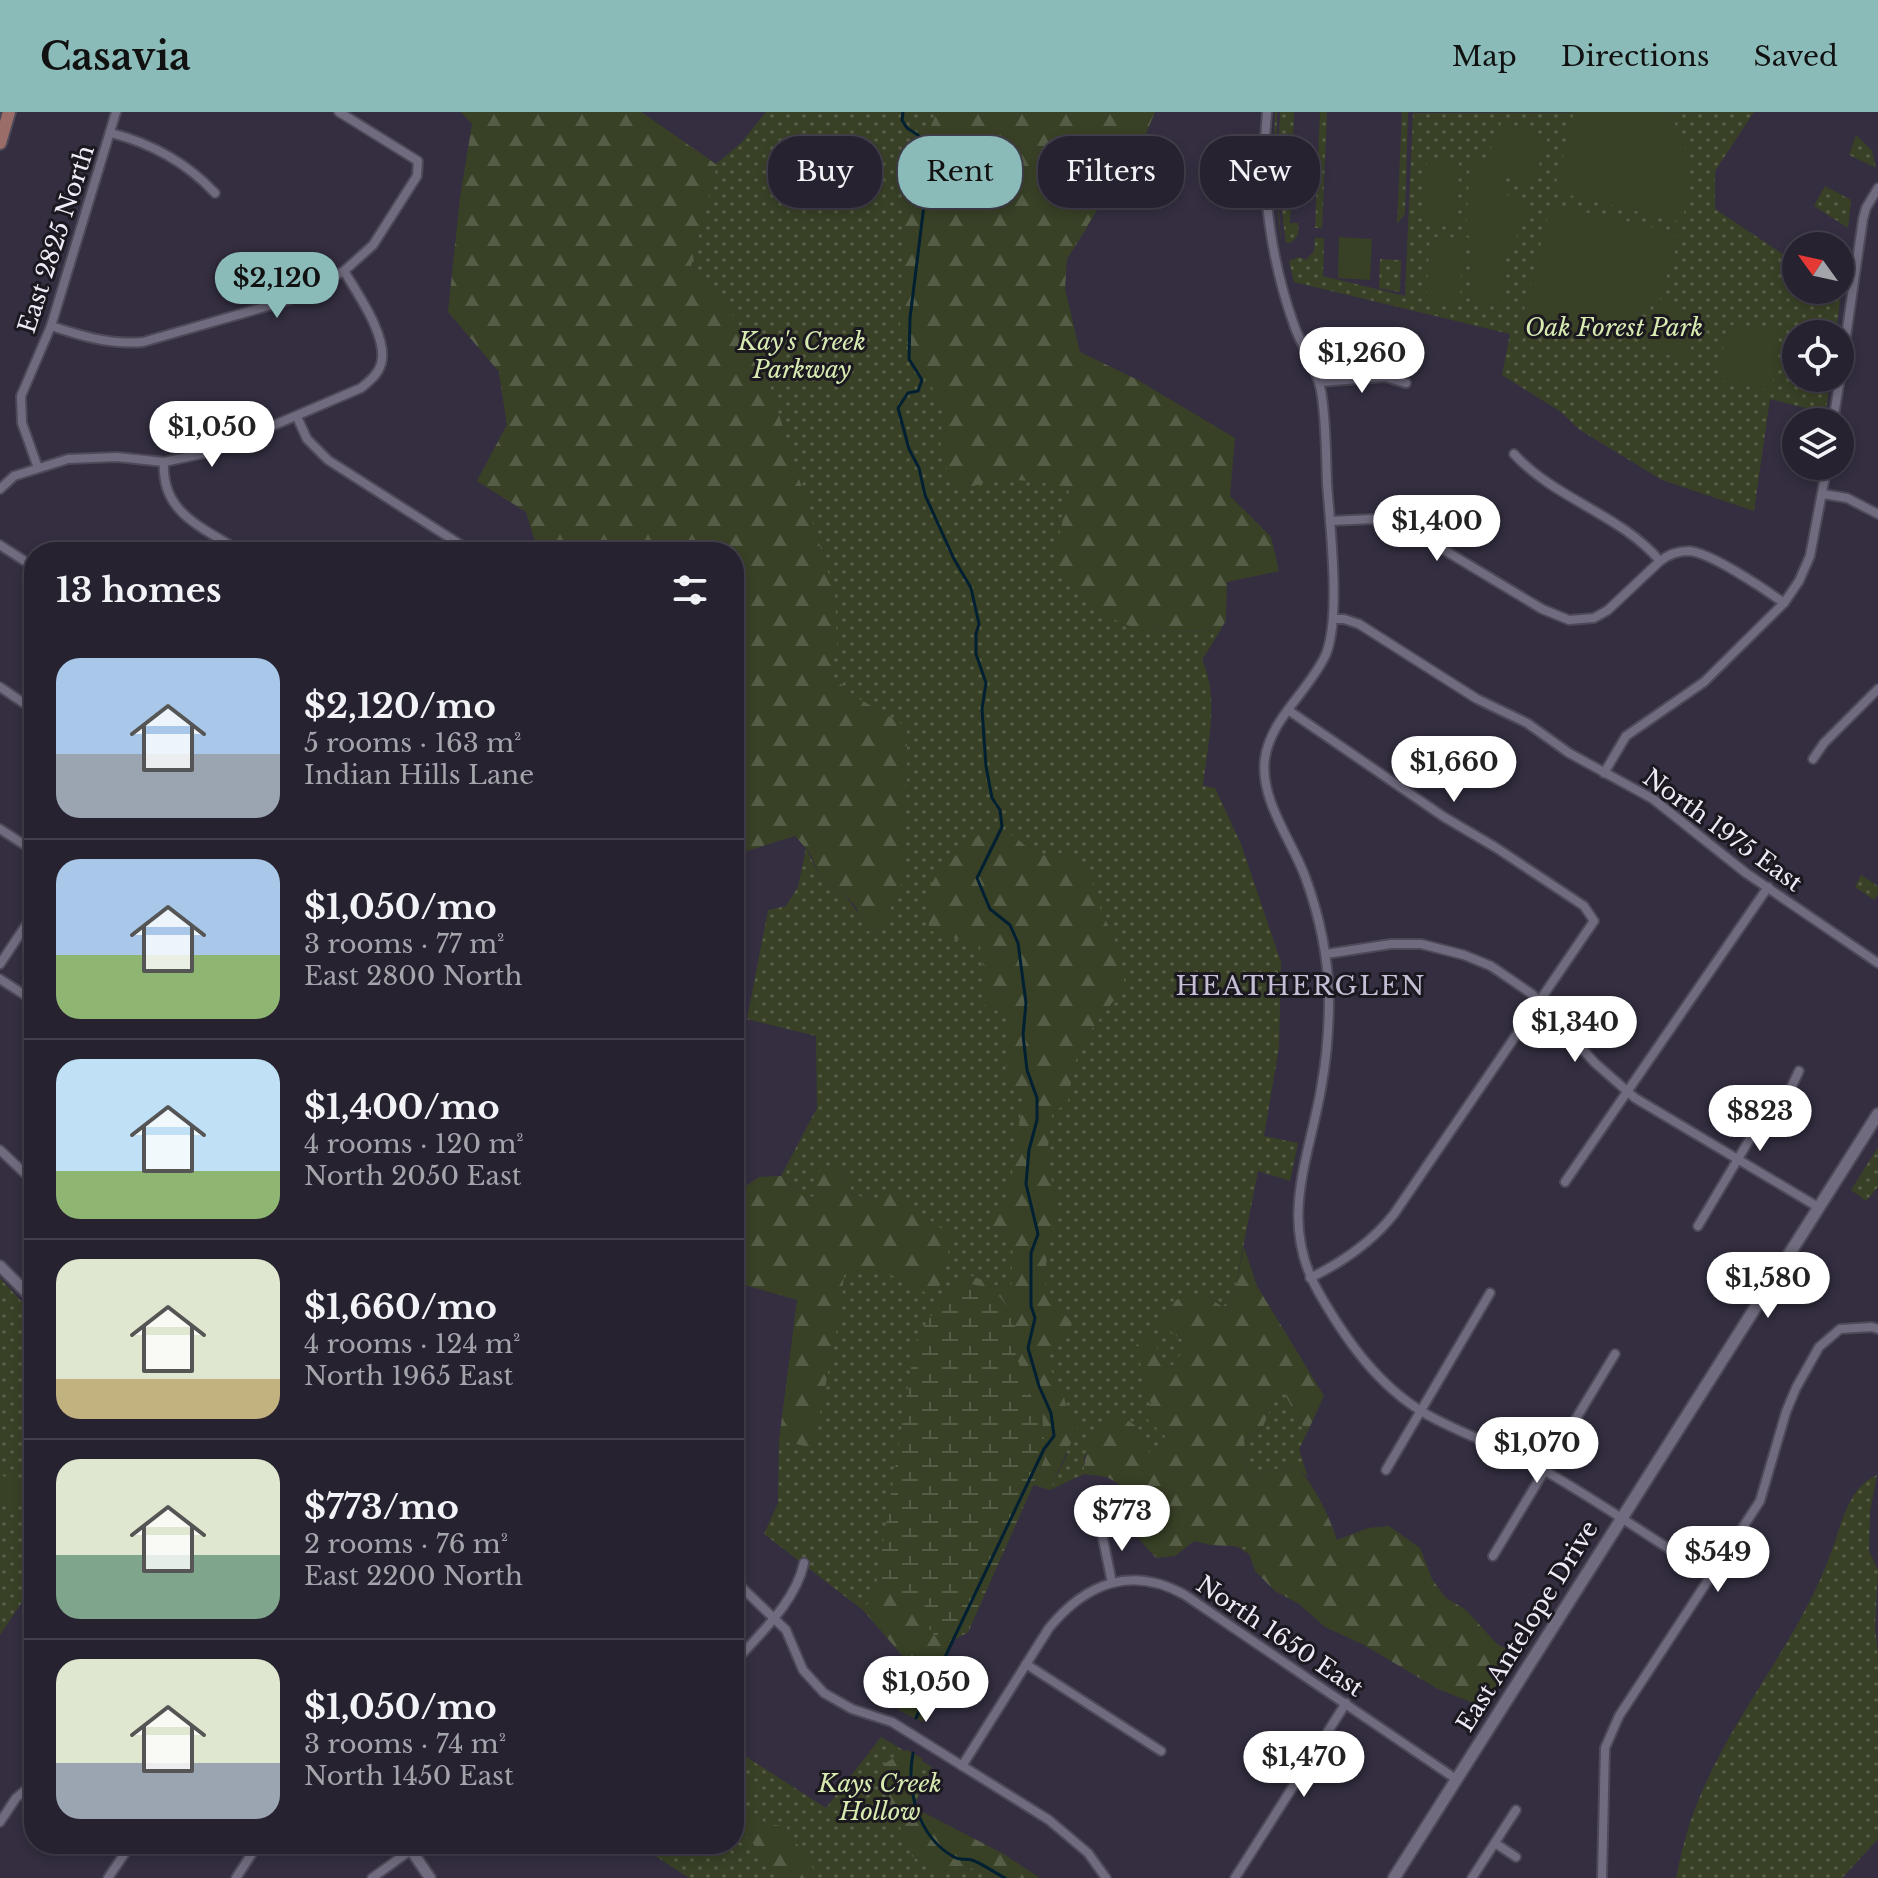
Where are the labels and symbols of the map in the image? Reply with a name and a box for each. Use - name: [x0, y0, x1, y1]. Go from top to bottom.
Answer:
- street label: East 2825 North: [12, 141, 100, 337]
- north arrow: [1782, 232, 1854, 304]
- pin: $2,120: [212, 252, 342, 320]
- park label: Oak Forest Park: [1525, 313, 1703, 342]
- park label: Kay's Creek Parkway: [737, 327, 866, 384]
- pin: $1,260: [1297, 327, 1427, 395]
- pin: $1,050: [147, 401, 277, 469]
- pin: $1,400: [1372, 495, 1502, 563]
- pin: $1,660: [1389, 736, 1519, 804]
- street label: North 1975 East: [1638, 763, 1808, 897]
- district label: HEATHERGLEN: [1176, 970, 1426, 1002]
- pin: $1,340: [1510, 996, 1640, 1064]
- pin: $823: [1713, 1085, 1807, 1153]
- pin: $1,580: [1703, 1252, 1833, 1320]
- pin: $1,070: [1472, 1417, 1602, 1485]
- pin: $773: [1075, 1485, 1169, 1553]
- street label: East Antelope Drive: [1450, 1515, 1604, 1737]
- pin: $549: [1671, 1526, 1765, 1594]
- street label: North 1650 East: [1191, 1569, 1369, 1703]
- pin: $1,050: [861, 1656, 991, 1724]
- pin: $1,470: [1239, 1731, 1369, 1799]
- park label: Kays Creek Hollow: [817, 1769, 942, 1826]

